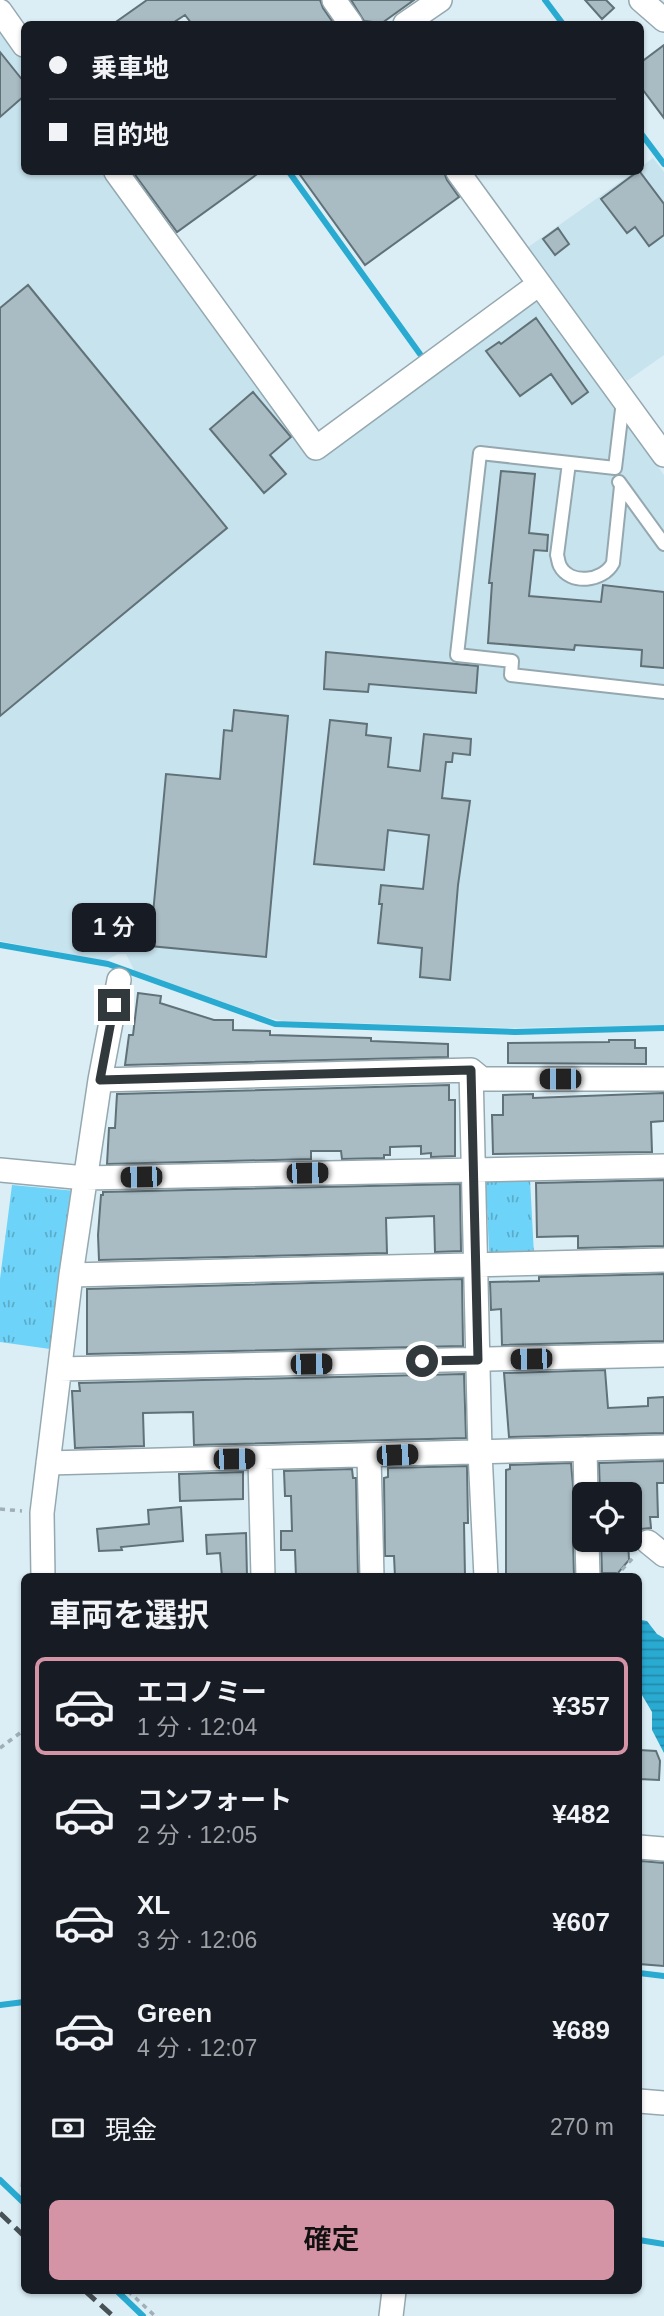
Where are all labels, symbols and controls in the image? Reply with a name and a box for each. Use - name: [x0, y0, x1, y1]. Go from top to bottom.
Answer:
- text: 乗車地: [91, 53, 169, 83]
- text: 目的地: [91, 120, 169, 150]
- callout: 1 分: [72, 904, 156, 953]
- text: 1 分: [93, 914, 135, 940]
- route end: [98, 989, 130, 1021]
- car: [540, 1069, 582, 1090]
- car: [286, 1162, 329, 1184]
- car: [120, 1166, 163, 1188]
- route start: [406, 1345, 438, 1377]
- car: [510, 1348, 553, 1370]
- car: [290, 1353, 333, 1375]
- car: [376, 1444, 419, 1466]
- car: [213, 1448, 256, 1470]
- map controls: [572, 1482, 642, 1552]
- button: locate: [572, 1482, 642, 1552]
- text: 車両を選択: [49, 1597, 209, 1633]
- icon: car: [53, 1675, 116, 1738]
- text: エコノミー: [137, 1677, 267, 1707]
- text: ¥357: [552, 1691, 610, 1721]
- text: 1 分 · 12:04: [137, 1714, 257, 1740]
- icon: car: [53, 1783, 116, 1846]
- text: コンフォート: [137, 1785, 292, 1815]
- text: ¥482: [552, 1799, 610, 1829]
- text: 2 分 · 12:05: [137, 1822, 257, 1848]
- text: XL: [137, 1890, 170, 1920]
- icon: car: [53, 1891, 116, 1954]
- text: ¥607: [552, 1907, 610, 1937]
- text: 3 分 · 12:06: [137, 1927, 257, 1953]
- text: Green: [137, 1998, 212, 2028]
- icon: car: [53, 1999, 116, 2062]
- text: ¥689: [552, 2015, 610, 2045]
- text: 4 分 · 12:07: [137, 2035, 257, 2061]
- icon: cash: [49, 2109, 87, 2147]
- text: 270 m: [550, 2114, 614, 2140]
- text: 現金: [105, 2115, 157, 2145]
- button: 確定: [49, 2200, 614, 2280]

